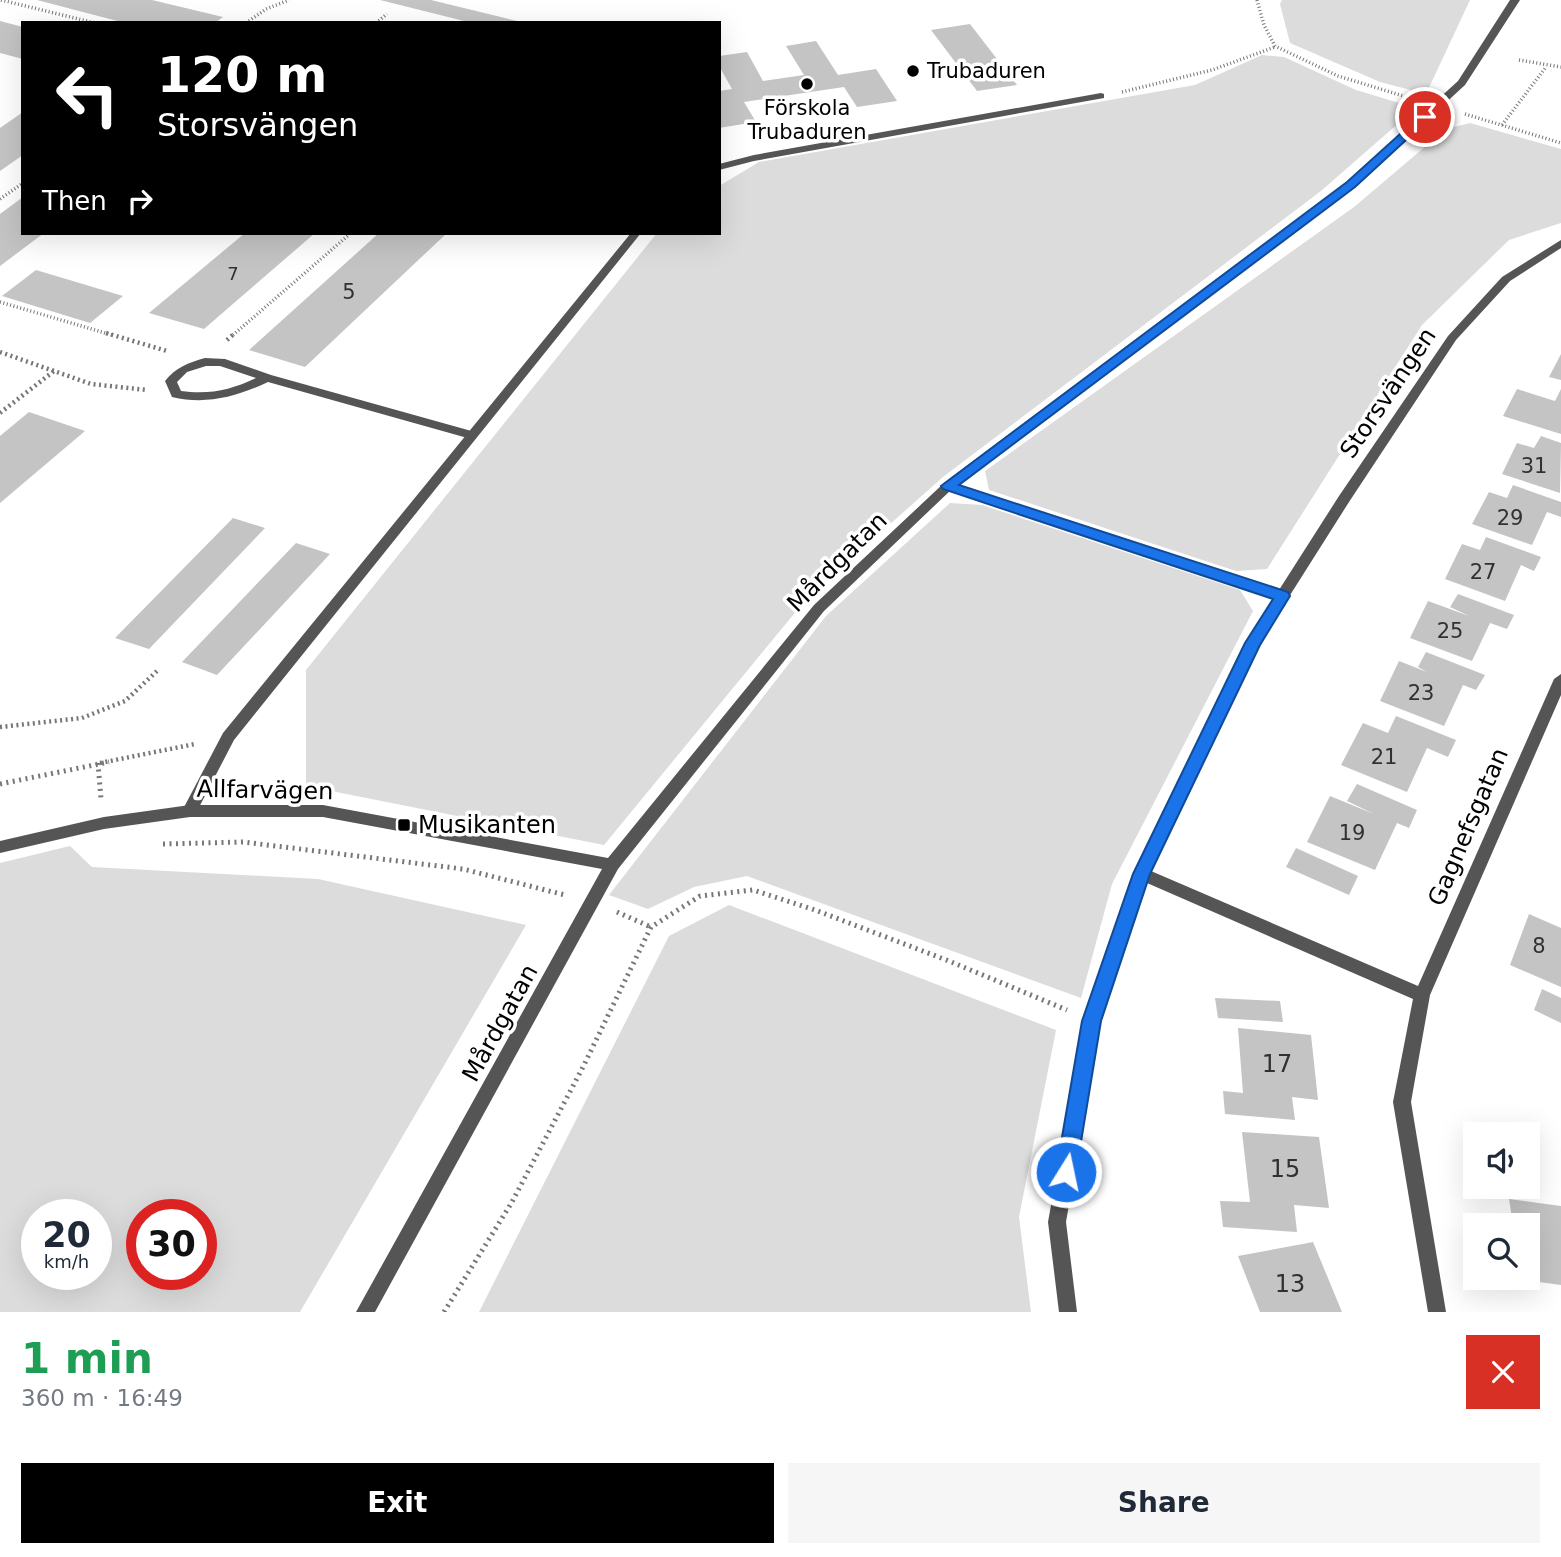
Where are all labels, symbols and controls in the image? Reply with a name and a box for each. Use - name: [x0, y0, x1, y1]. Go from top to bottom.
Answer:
- text: 120 m: [157, 47, 327, 104]
- icon: left: [42, 49, 133, 140]
- place label: Trubaduren: [926, 59, 1046, 83]
- marker: Trubaduren: [905, 63, 921, 79]
- marker: Förskola Trubaduren: [799, 76, 815, 92]
- pin: [1395, 87, 1455, 147]
- place label: Förskola Trubaduren: [747, 96, 866, 144]
- icon: arrive: [1406, 98, 1444, 136]
- text: Storsvängen: [157, 106, 358, 144]
- icon: right: [121, 182, 159, 220]
- text: Then: [42, 186, 107, 216]
- house number: 7: [227, 263, 239, 284]
- house number: 5: [342, 280, 356, 304]
- street label: Storsvängen: [1334, 323, 1442, 463]
- house number: 31: [1521, 454, 1547, 478]
- street label: Mårdgatan: [781, 506, 893, 618]
- house number: 29: [1497, 506, 1523, 530]
- house number: 27: [1470, 560, 1496, 584]
- house number: 25: [1437, 619, 1463, 643]
- house number: 23: [1408, 681, 1434, 705]
- street label: Gagnefsgatan: [1422, 744, 1514, 910]
- house number: 21: [1371, 745, 1397, 769]
- street label: Allfarvägen: [196, 775, 334, 805]
- place label: Musikanten: [418, 811, 556, 839]
- marker: Musikanten: [396, 817, 412, 833]
- house number: 19: [1339, 821, 1365, 845]
- house number: 8: [1532, 934, 1546, 958]
- street label: Mårdgatan: [456, 959, 544, 1086]
- house number: 17: [1262, 1050, 1292, 1078]
- map controls: [1463, 1122, 1540, 1290]
- button: sound: [1463, 1122, 1540, 1199]
- position arrow: [1029, 1135, 1103, 1209]
- house number: 15: [1270, 1155, 1300, 1183]
- speed limit sign: 30: [126, 1199, 217, 1290]
- button: search: [1463, 1213, 1540, 1290]
- text: 20: [42, 1215, 91, 1255]
- text: km/h: [44, 1251, 89, 1272]
- house number: 13: [1275, 1270, 1305, 1298]
- text: 1 min: [21, 1334, 153, 1383]
- button: close: [1466, 1335, 1540, 1409]
- text: 360 m · 16:49: [21, 1385, 183, 1411]
- button: Exit: [21, 1463, 774, 1543]
- button: Share: [788, 1463, 1540, 1543]

